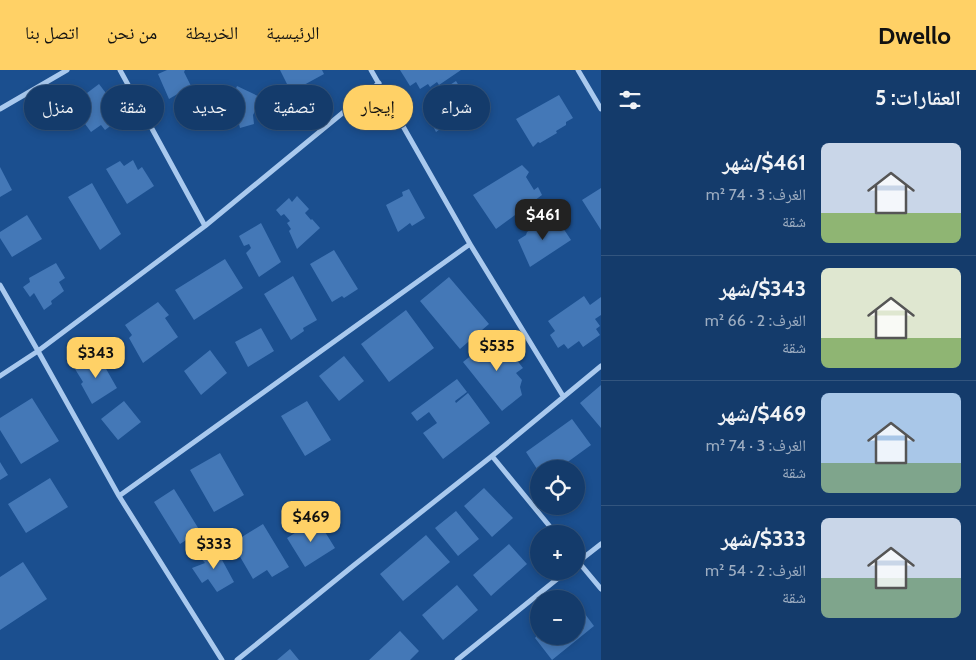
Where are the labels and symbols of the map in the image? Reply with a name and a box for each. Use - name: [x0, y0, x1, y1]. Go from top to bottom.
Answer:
- pin: $461: [513, 198, 573, 241]
- pin: $535: [467, 330, 527, 372]
- pin: $343: [66, 336, 126, 379]
- pin: $469: [281, 500, 341, 543]
- pin: $333: [184, 528, 244, 570]

